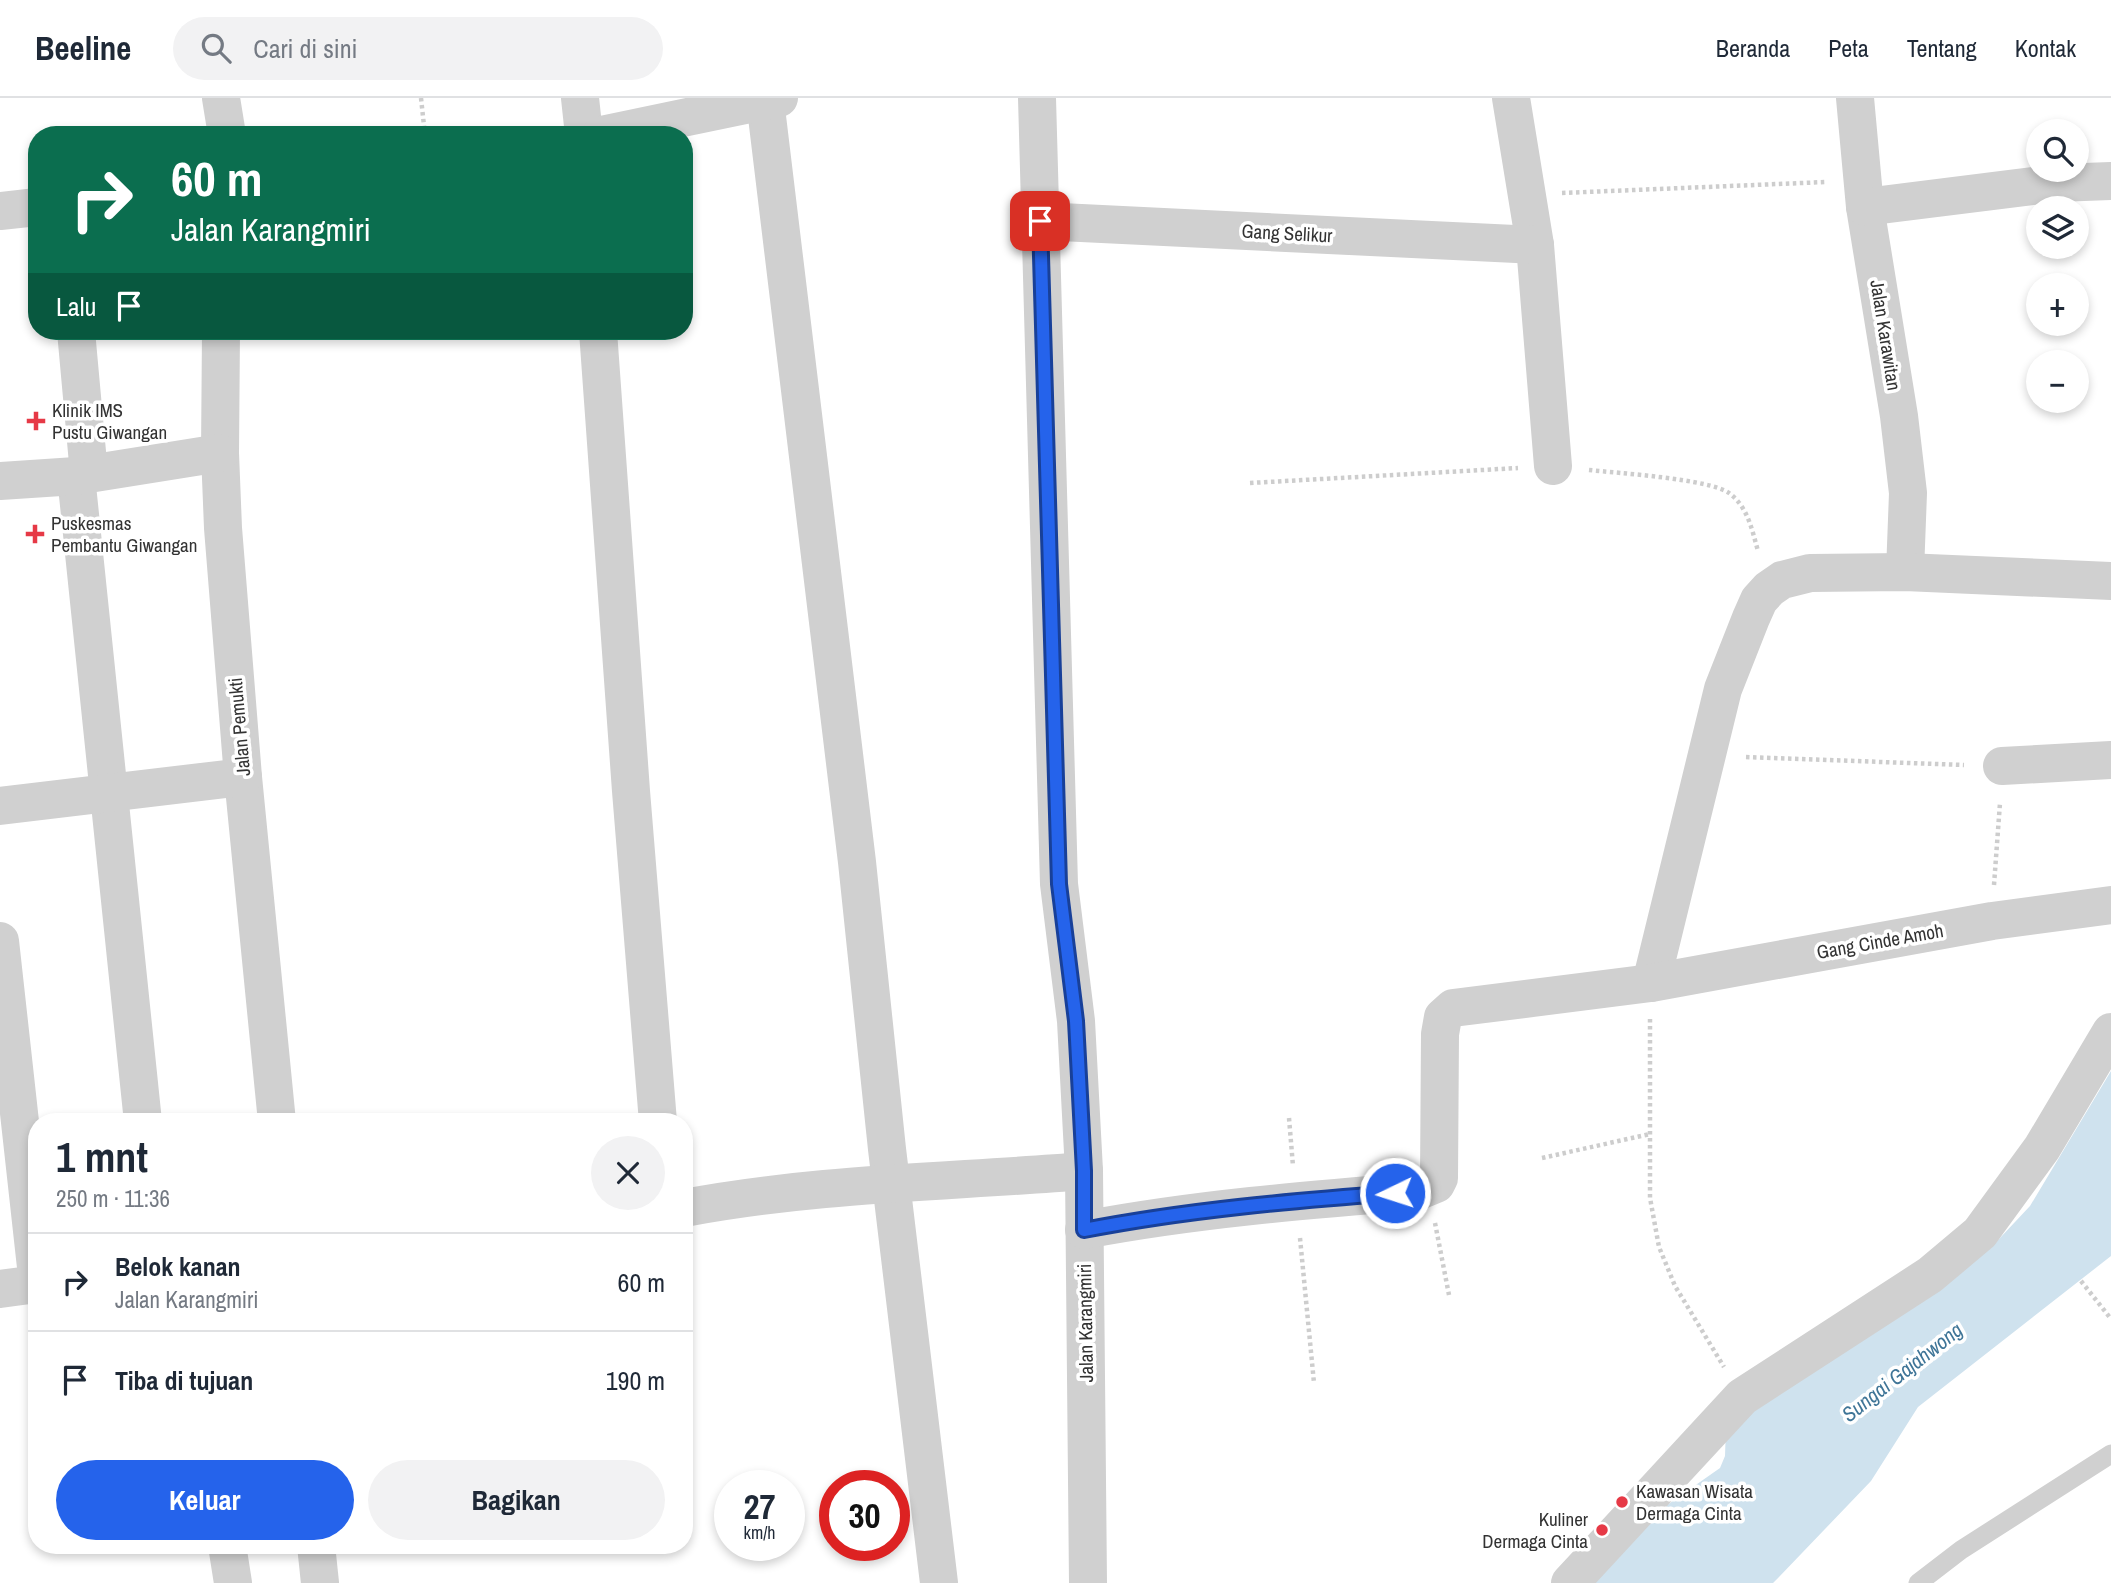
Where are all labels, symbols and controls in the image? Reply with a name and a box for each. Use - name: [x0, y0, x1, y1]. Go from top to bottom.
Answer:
- search box: [173, 17, 663, 80]
- text: Beeline: [35, 26, 131, 70]
- icon: search: [197, 29, 235, 67]
- text: Cari di sini: [253, 31, 358, 66]
- text: Beranda: [1716, 32, 1790, 64]
- text: Peta: [1828, 32, 1869, 64]
- text: Tentang: [1907, 32, 1977, 64]
- text: Kontak: [2015, 32, 2076, 64]
- map controls: [2026, 119, 2089, 413]
- button: search: [2026, 119, 2089, 182]
- text: 60 m: [171, 145, 263, 211]
- icon: right: [56, 154, 147, 245]
- pin: [1010, 191, 1070, 251]
- button: layers: [2026, 196, 2089, 259]
- icon: arrive: [1021, 202, 1059, 240]
- text: Jalan Karangmiri: [171, 208, 371, 251]
- street label: Gang Selikur: [1241, 218, 1334, 248]
- button: +: [2026, 273, 2089, 336]
- street label: Jalan Karawitan: [1864, 278, 1908, 392]
- icon: arrive: [110, 287, 148, 325]
- text: Lalu: [56, 289, 96, 324]
- button: −: [2026, 350, 2089, 413]
- place label: Klinik IMS Pustu Giwangan: [52, 397, 167, 445]
- marker: Klinik IMS Pustu Giwangan: [26, 411, 46, 431]
- place label: Puskesmas Pembantu Giwangan: [51, 510, 197, 558]
- marker: Puskesmas Pembantu Giwangan: [25, 524, 45, 544]
- street label: Jalan Pemukti: [222, 677, 256, 777]
- street label: Gang Cinde Amoh: [1815, 917, 1945, 965]
- text: 1 mnt: [56, 1129, 148, 1185]
- button: close: [591, 1136, 665, 1210]
- position arrow: [1358, 1156, 1432, 1230]
- text: 250 m · 11:36: [56, 1183, 170, 1214]
- text: Belok kanan: [115, 1249, 241, 1284]
- icon: right: [56, 1263, 94, 1301]
- street label: Jalan Karangmiri: [1071, 1263, 1099, 1383]
- text: 60 m: [618, 1265, 665, 1300]
- text: Jalan Karangmiri: [115, 1284, 259, 1315]
- water label: Sungai Gajahwong: [1835, 1315, 1969, 1429]
- icon: arrive: [56, 1361, 94, 1399]
- text: Tiba di tujuan: [115, 1363, 253, 1398]
- text: 190 m: [606, 1363, 665, 1398]
- button: Keluar: [56, 1460, 354, 1540]
- button: Bagikan: [368, 1460, 665, 1540]
- speed limit sign: 30: [819, 1470, 910, 1561]
- place label: Kawasan Wisata Dermaga Cinta: [1636, 1478, 1753, 1526]
- text: 27: [744, 1483, 775, 1530]
- marker: Kawasan Wisata Dermaga Cinta: [1614, 1494, 1630, 1510]
- place label: Kuliner Dermaga Cinta: [1482, 1506, 1589, 1554]
- text: km/h: [744, 1520, 776, 1545]
- marker: Kuliner Dermaga Cinta: [1594, 1522, 1610, 1538]

